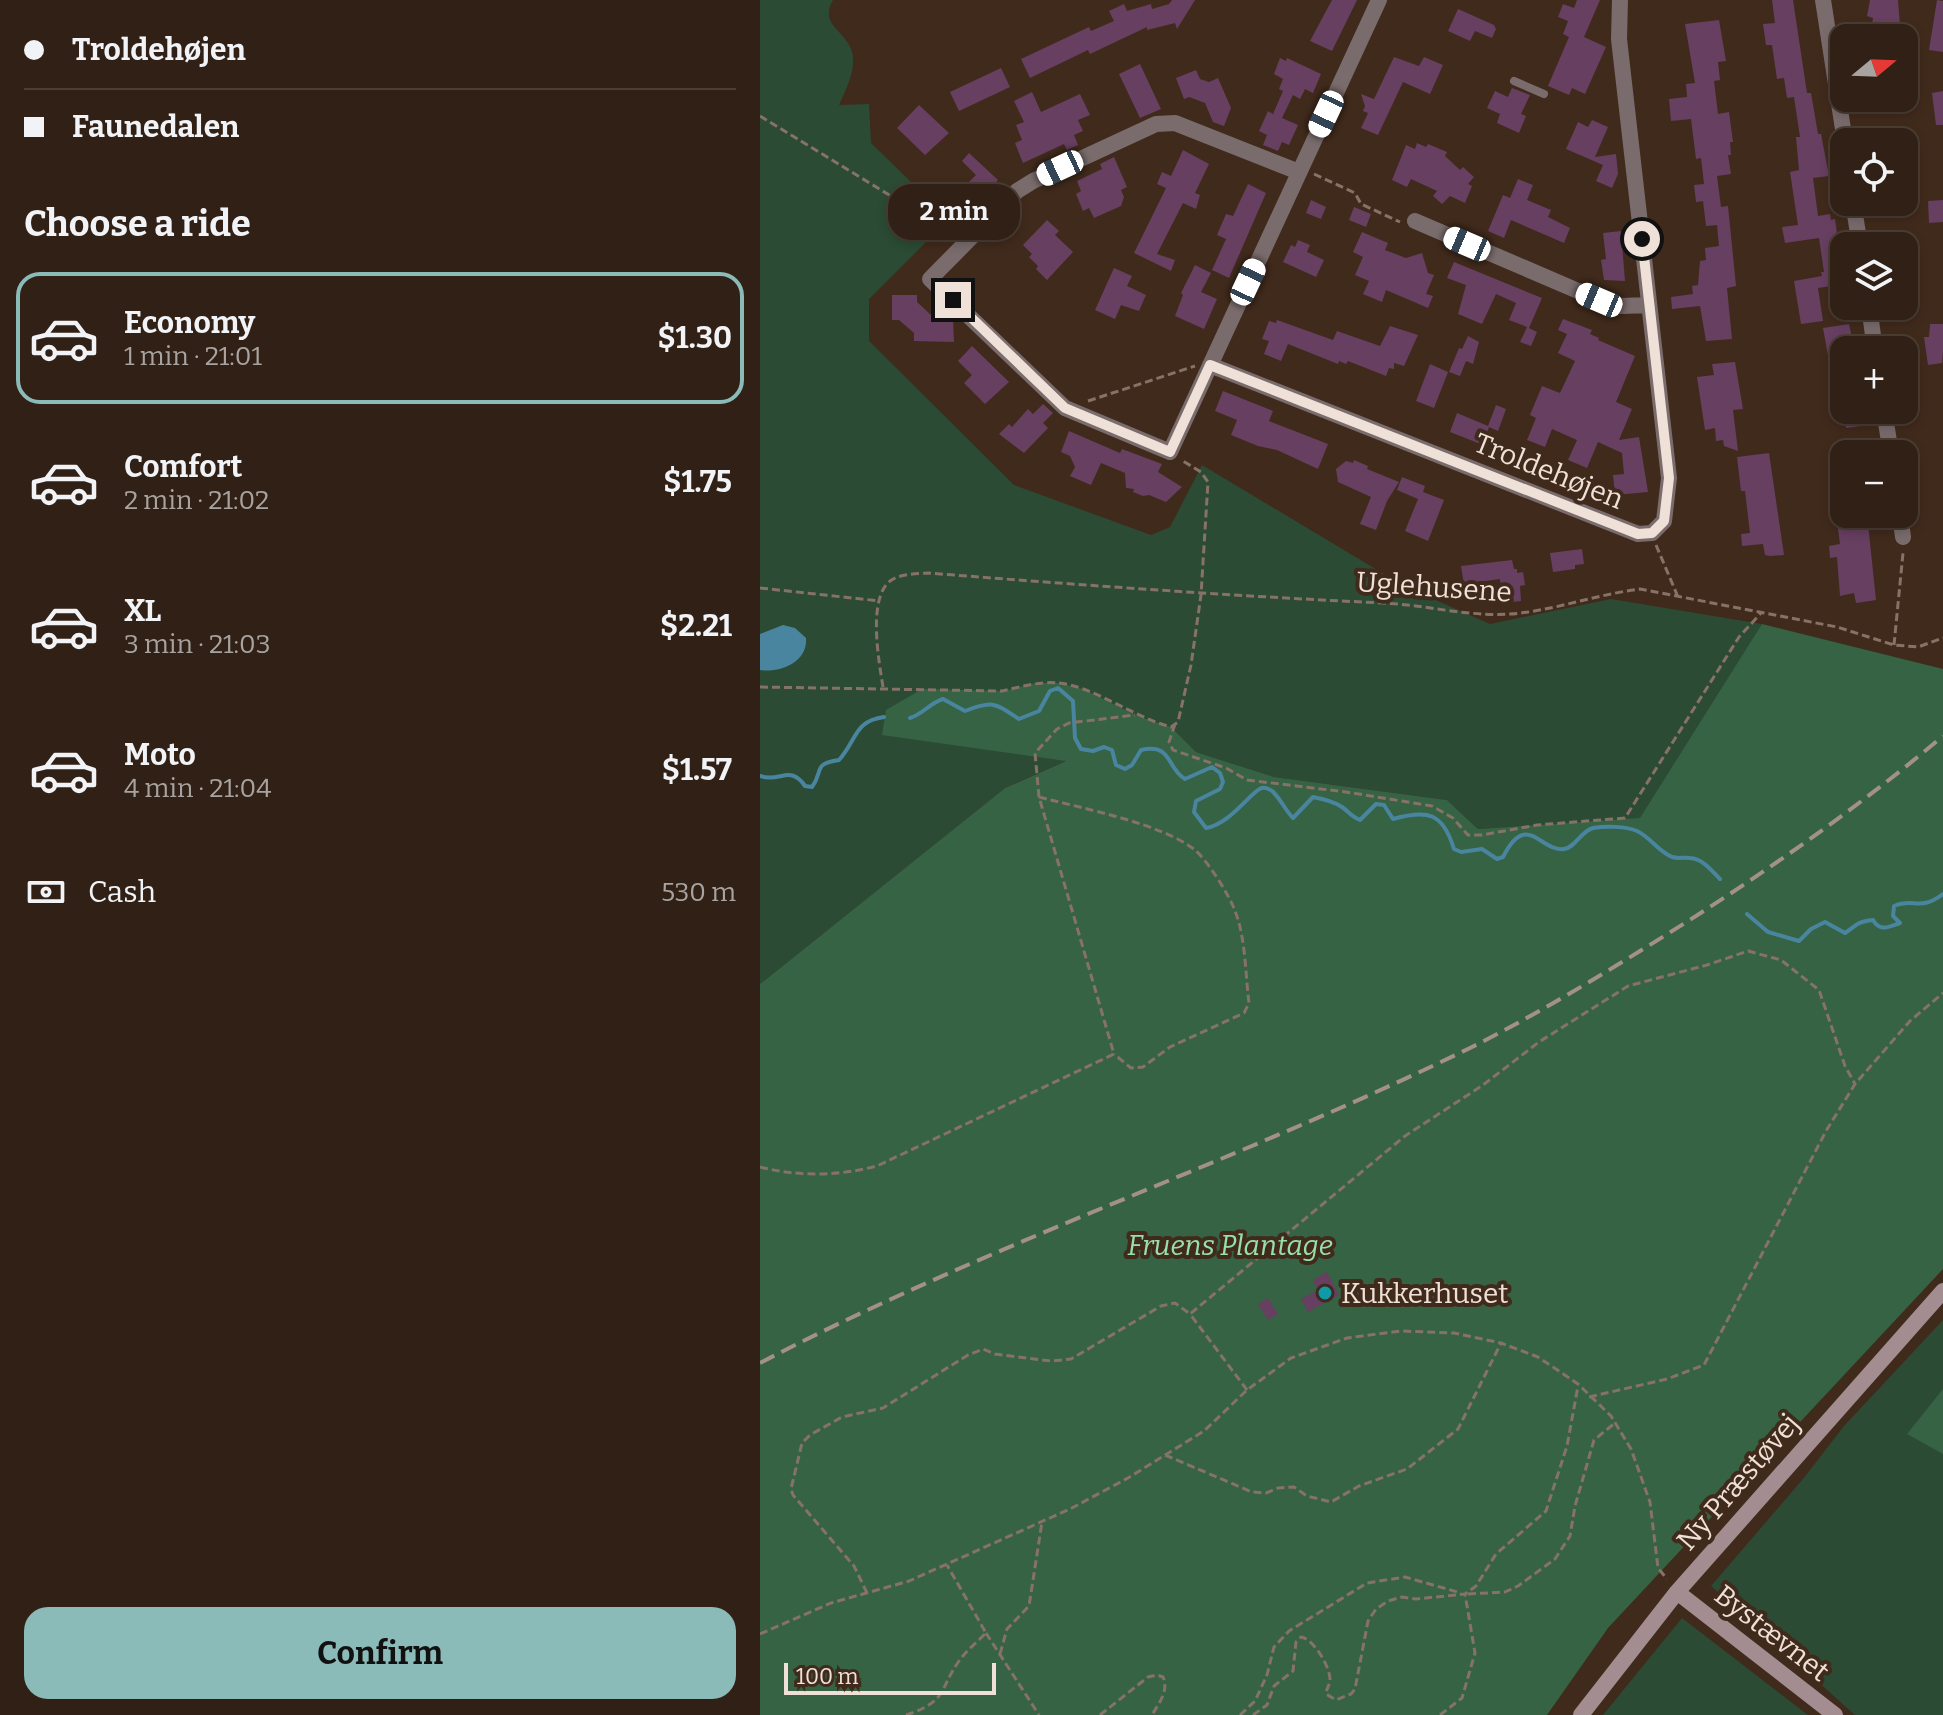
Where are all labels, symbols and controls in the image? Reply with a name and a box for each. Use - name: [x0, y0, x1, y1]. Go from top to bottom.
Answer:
- north arrow: [1830, 24, 1918, 112]
- map controls: [1830, 24, 1918, 528]
- text: Troldehøjen: [72, 32, 246, 68]
- car: [1305, 87, 1347, 141]
- text: Faunedalen: [72, 109, 239, 145]
- button: locate: [1830, 128, 1918, 216]
- car: [1033, 147, 1087, 189]
- callout: 2 min: [887, 184, 1019, 240]
- text: 2 min: [919, 196, 989, 227]
- text: Choose a ride: [24, 202, 251, 246]
- route start: [1624, 221, 1660, 257]
- car: [1440, 224, 1494, 264]
- button: layers: [1830, 232, 1918, 320]
- car: [1227, 255, 1269, 309]
- car: [1572, 280, 1626, 320]
- route end: [935, 282, 971, 318]
- icon: car: [28, 302, 100, 374]
- text: Economy: [124, 305, 255, 341]
- text: $1.30: [657, 320, 732, 356]
- button: +: [1830, 336, 1918, 424]
- text: 1 min · 21:01: [124, 341, 262, 372]
- street label: Troldehøjen: [1470, 426, 1629, 516]
- button: −: [1830, 440, 1918, 528]
- icon: car: [28, 446, 100, 518]
- text: Comfort: [124, 449, 242, 485]
- text: $1.75: [663, 464, 732, 500]
- text: 2 min · 21:02: [124, 485, 269, 516]
- street label: Uglehusene: [1355, 565, 1513, 609]
- icon: car: [28, 590, 100, 662]
- text: XL: [124, 593, 161, 629]
- text: $2.21: [660, 608, 732, 644]
- text: 3 min · 21:03: [124, 629, 271, 660]
- icon: car: [28, 734, 100, 806]
- text: Moto: [124, 737, 196, 773]
- text: $1.57: [662, 752, 732, 788]
- text: 4 min · 21:04: [124, 773, 271, 804]
- icon: cash: [24, 870, 68, 914]
- text: Cash: [88, 874, 156, 910]
- text: 530 m: [661, 877, 736, 908]
- park label: Fruens Plantage: [1127, 1229, 1333, 1262]
- place label: Kukkerhuset: [1341, 1277, 1508, 1310]
- marker: Kukkerhuset: [1316, 1284, 1334, 1302]
- street label: Ny Præstøvej: [1670, 1407, 1806, 1557]
- street label: Bystævnet: [1708, 1578, 1836, 1688]
- button: Confirm: [24, 1607, 736, 1699]
- scale bar: [784, 1659, 996, 1695]
- text: 100 m: [796, 1663, 859, 1690]

